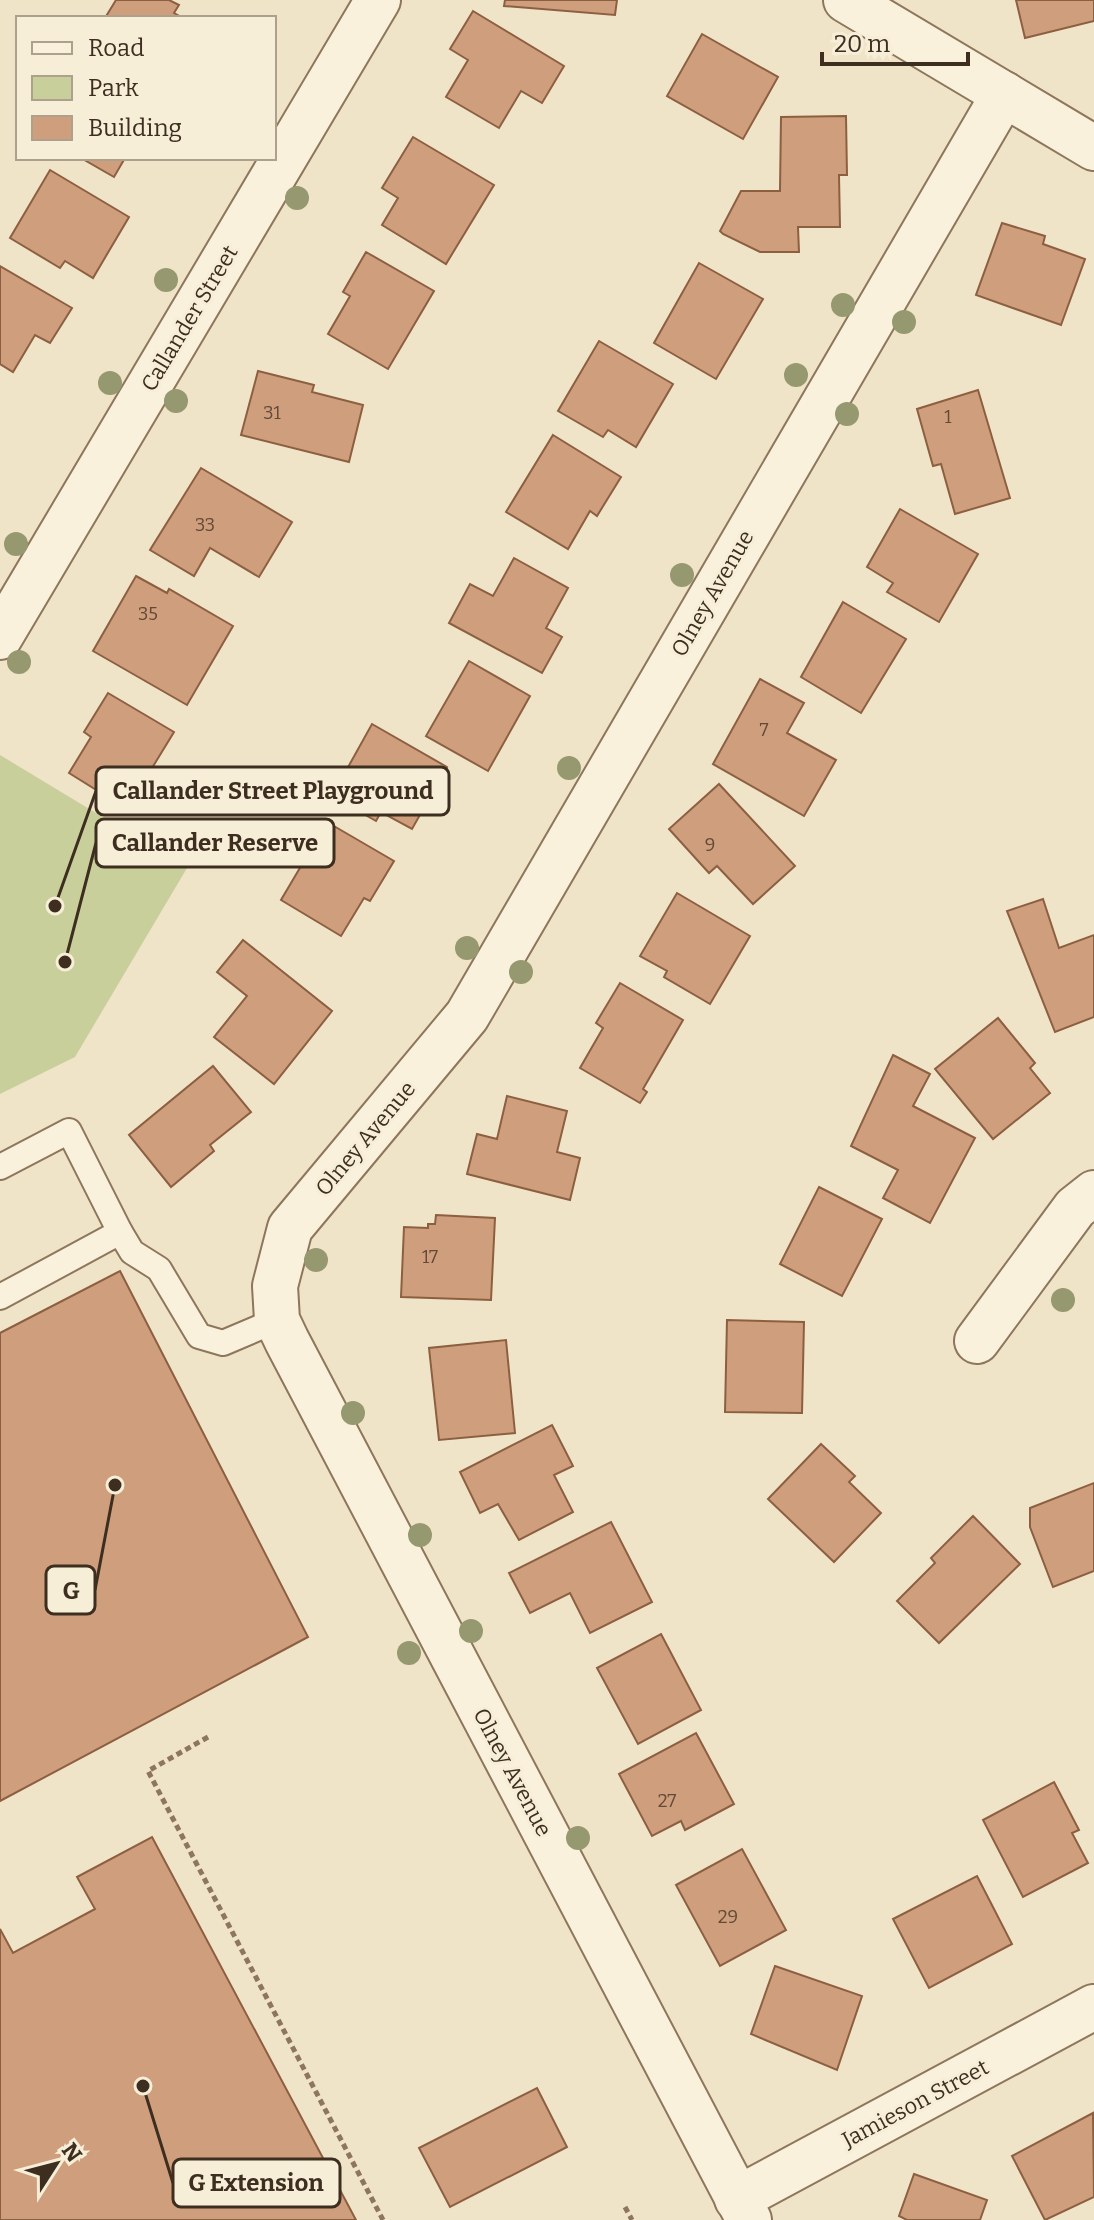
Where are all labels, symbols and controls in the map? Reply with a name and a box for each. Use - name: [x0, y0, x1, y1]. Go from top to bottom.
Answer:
- legend: [16, 16, 276, 160]
- scale bar: [822, 16, 968, 66]
- text: 20 m: [834, 30, 890, 58]
- text: Road: [88, 34, 144, 62]
- text: Park: [88, 74, 139, 102]
- text: Building: [88, 114, 182, 142]
- street label: Callander Street: [135, 240, 244, 396]
- house number: 31: [263, 402, 281, 424]
- house number: 1: [944, 406, 952, 428]
- house number: 33: [195, 514, 215, 536]
- street label: Olney Avenue: [665, 525, 759, 661]
- house number: 35: [138, 603, 158, 625]
- house number: 7: [759, 719, 769, 741]
- callout: Callander Street Playground: [96, 767, 449, 815]
- text: Callander Street Playground: [113, 777, 434, 805]
- callout: Callander Reserve: [96, 819, 334, 867]
- text: Callander Reserve: [112, 829, 318, 857]
- house number: 9: [705, 834, 715, 856]
- street label: Olney Avenue: [310, 1075, 421, 1201]
- house number: 17: [422, 1246, 438, 1268]
- callout: G: [46, 1566, 95, 1614]
- text: G: [62, 1577, 80, 1605]
- street label: Olney Avenue: [467, 1703, 558, 1841]
- house number: 27: [658, 1790, 676, 1812]
- house number: 29: [718, 1906, 738, 1928]
- street label: Jamieson Street: [836, 2053, 993, 2154]
- north arrow: [16, 2124, 96, 2204]
- text: N: [56, 2138, 88, 2167]
- callout: G Extension: [173, 2159, 340, 2207]
- text: G Extension: [188, 2169, 324, 2197]

